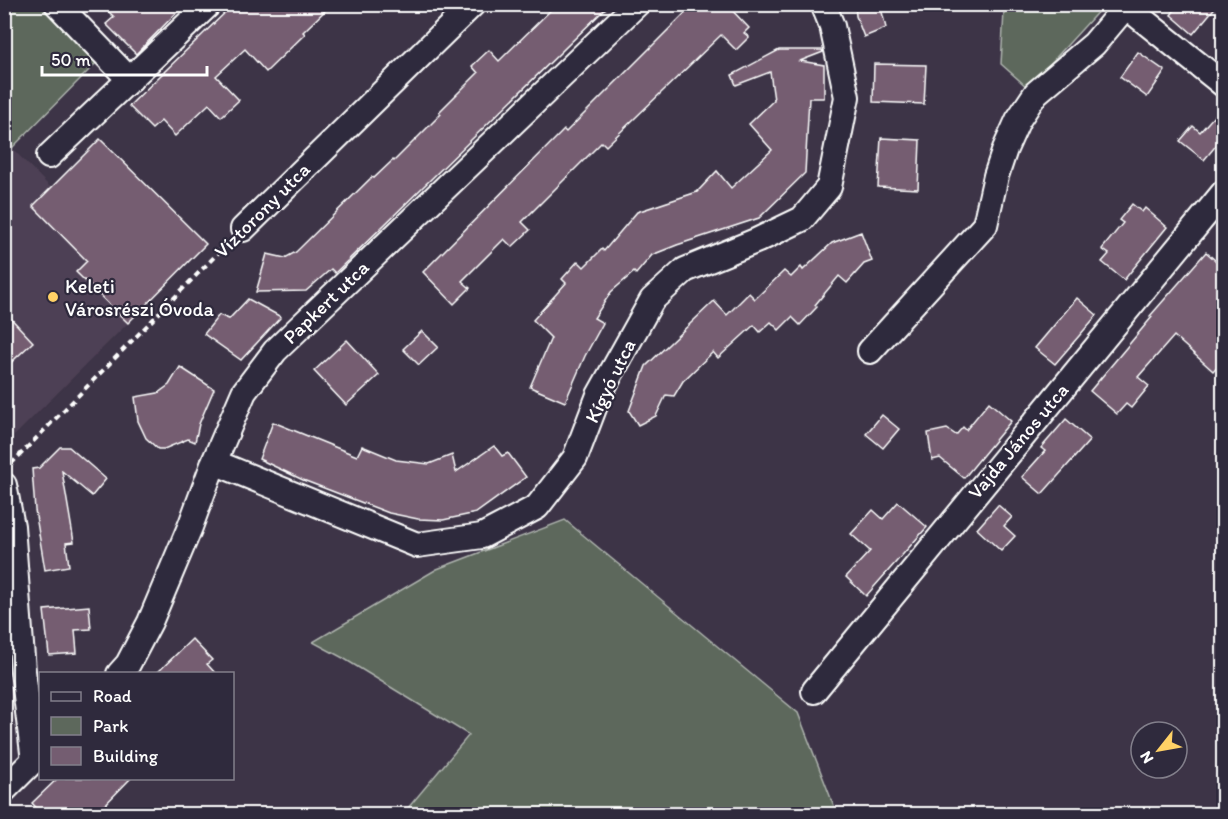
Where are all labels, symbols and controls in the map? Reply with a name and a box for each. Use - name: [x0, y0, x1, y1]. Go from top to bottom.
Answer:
- scale bar: [42, 39, 207, 77]
- text: 50 m: [51, 49, 91, 71]
- street label: Víztorony utca: [209, 157, 315, 263]
- street label: Papkert utca: [278, 255, 374, 349]
- place label: Keleti Városrészi Óvoda: [65, 274, 215, 321]
- marker: Keleti Városrészi Óvoda: [46, 290, 60, 304]
- street label: Kígyó utca: [579, 335, 641, 427]
- street label: Vajda János utca: [963, 378, 1073, 504]
- legend: [39, 672, 234, 780]
- text: Road: [93, 685, 132, 707]
- text: Park: [93, 715, 128, 737]
- north arrow: [1129, 720, 1189, 780]
- text: Building: [93, 745, 159, 767]
- text: N: [1136, 748, 1157, 767]

